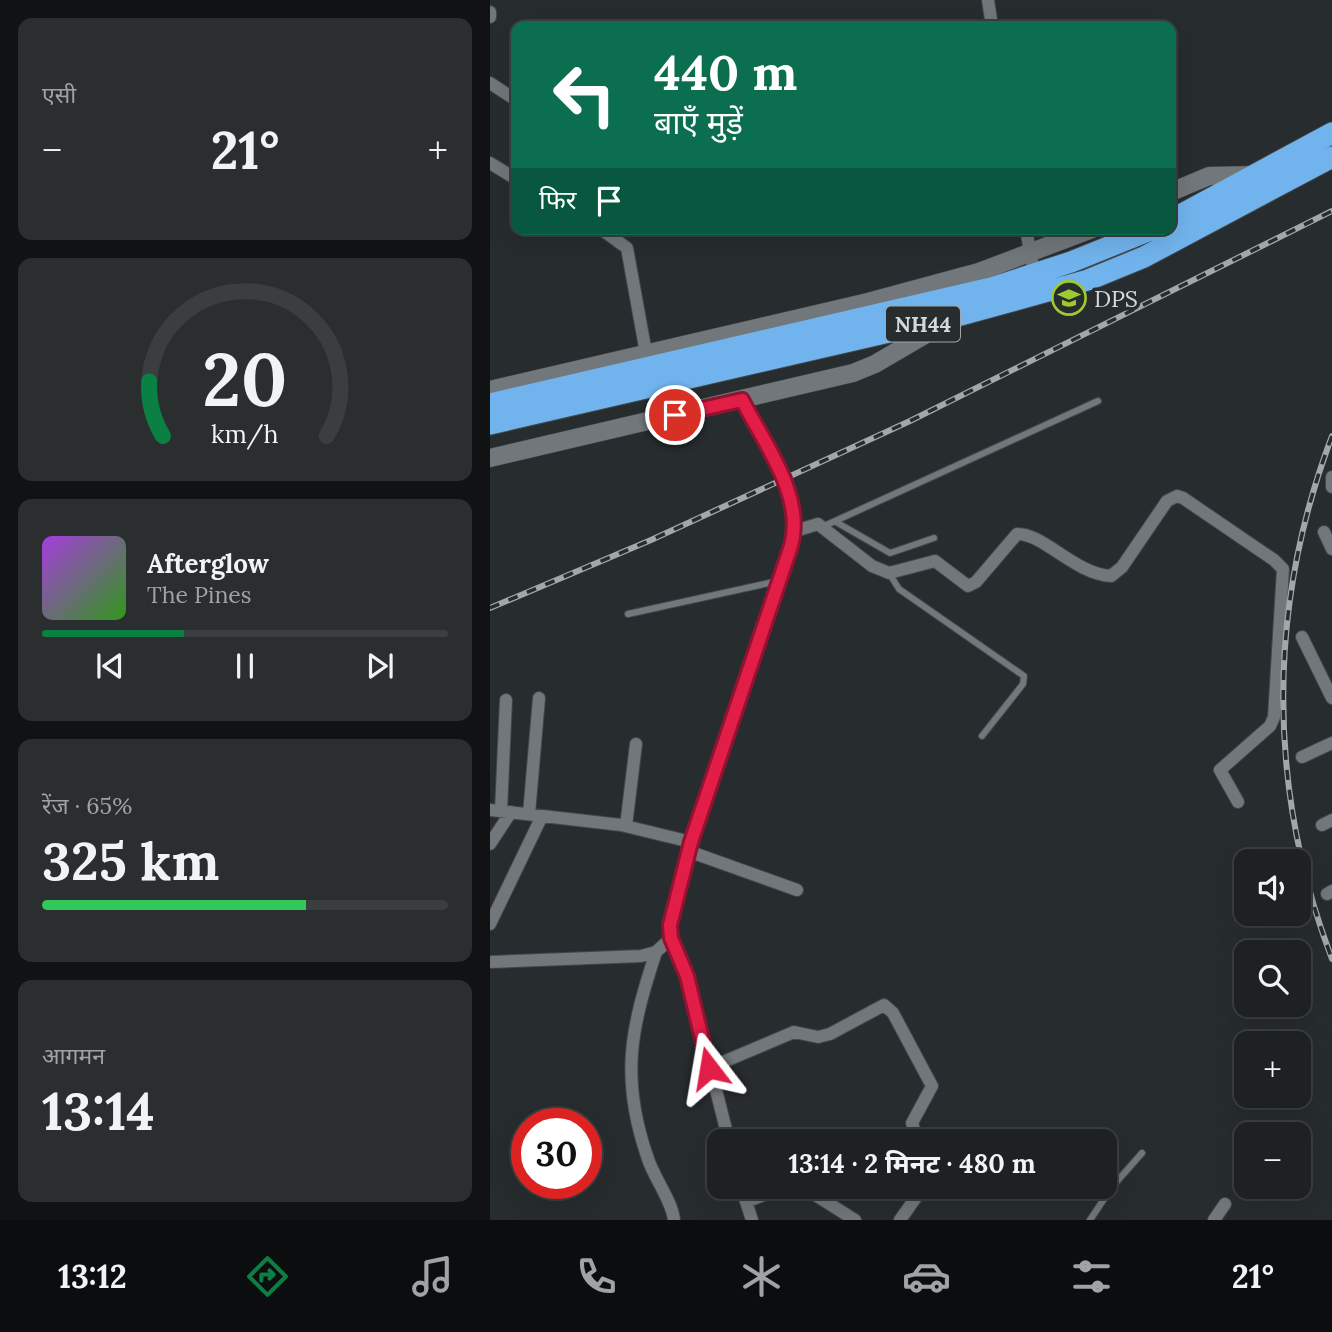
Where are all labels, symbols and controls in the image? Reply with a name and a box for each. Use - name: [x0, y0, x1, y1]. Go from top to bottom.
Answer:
- text: 440 m: [654, 41, 797, 103]
- icon: left: [539, 49, 630, 140]
- text: एसी: [42, 80, 76, 109]
- text: बाएँ मुड़ें: [654, 102, 743, 143]
- text: 21°: [211, 117, 279, 183]
- text: −: [42, 126, 62, 174]
- text: +: [428, 126, 448, 174]
- icon: arrive: [590, 182, 628, 220]
- text: फिर: [539, 183, 576, 216]
- school or university icon: DPS: [1050, 279, 1088, 317]
- place label: DPS: [1094, 284, 1138, 313]
- road number: NH44: [886, 306, 960, 342]
- text: 20: [202, 333, 288, 426]
- pin: [645, 385, 705, 445]
- icon: arrive: [656, 396, 694, 434]
- text: km/h: [211, 417, 279, 449]
- text: Afterglow: [147, 547, 269, 580]
- text: The Pines: [147, 580, 252, 609]
- icon: previous: [91, 647, 129, 685]
- icon: pause: [226, 647, 264, 685]
- icon: next: [361, 647, 399, 685]
- text: रेंज · 65%: [42, 791, 132, 820]
- text: 325 km: [42, 828, 219, 894]
- map controls: [1234, 849, 1311, 1199]
- button: sound: [1234, 849, 1311, 926]
- button: search: [1234, 940, 1311, 1017]
- position arrow: [672, 1031, 746, 1105]
- button: +: [1234, 1031, 1311, 1108]
- text: आगमन: [42, 1041, 105, 1070]
- text: 13:14: [42, 1078, 155, 1144]
- speed limit sign: 30: [511, 1108, 602, 1199]
- button: −: [1234, 1122, 1311, 1199]
- text: 13:14 · 2 मिनट · 480 m: [788, 1147, 1036, 1180]
- icon: directions: [243, 1252, 292, 1301]
- icon: music: [408, 1252, 457, 1301]
- icon: phone: [572, 1252, 621, 1301]
- icon: climate: [737, 1252, 786, 1301]
- icon: car: [902, 1252, 951, 1301]
- icon: filters: [1067, 1252, 1116, 1301]
- text: 13:12: [58, 1256, 127, 1297]
- text: 21°: [1232, 1256, 1274, 1297]

